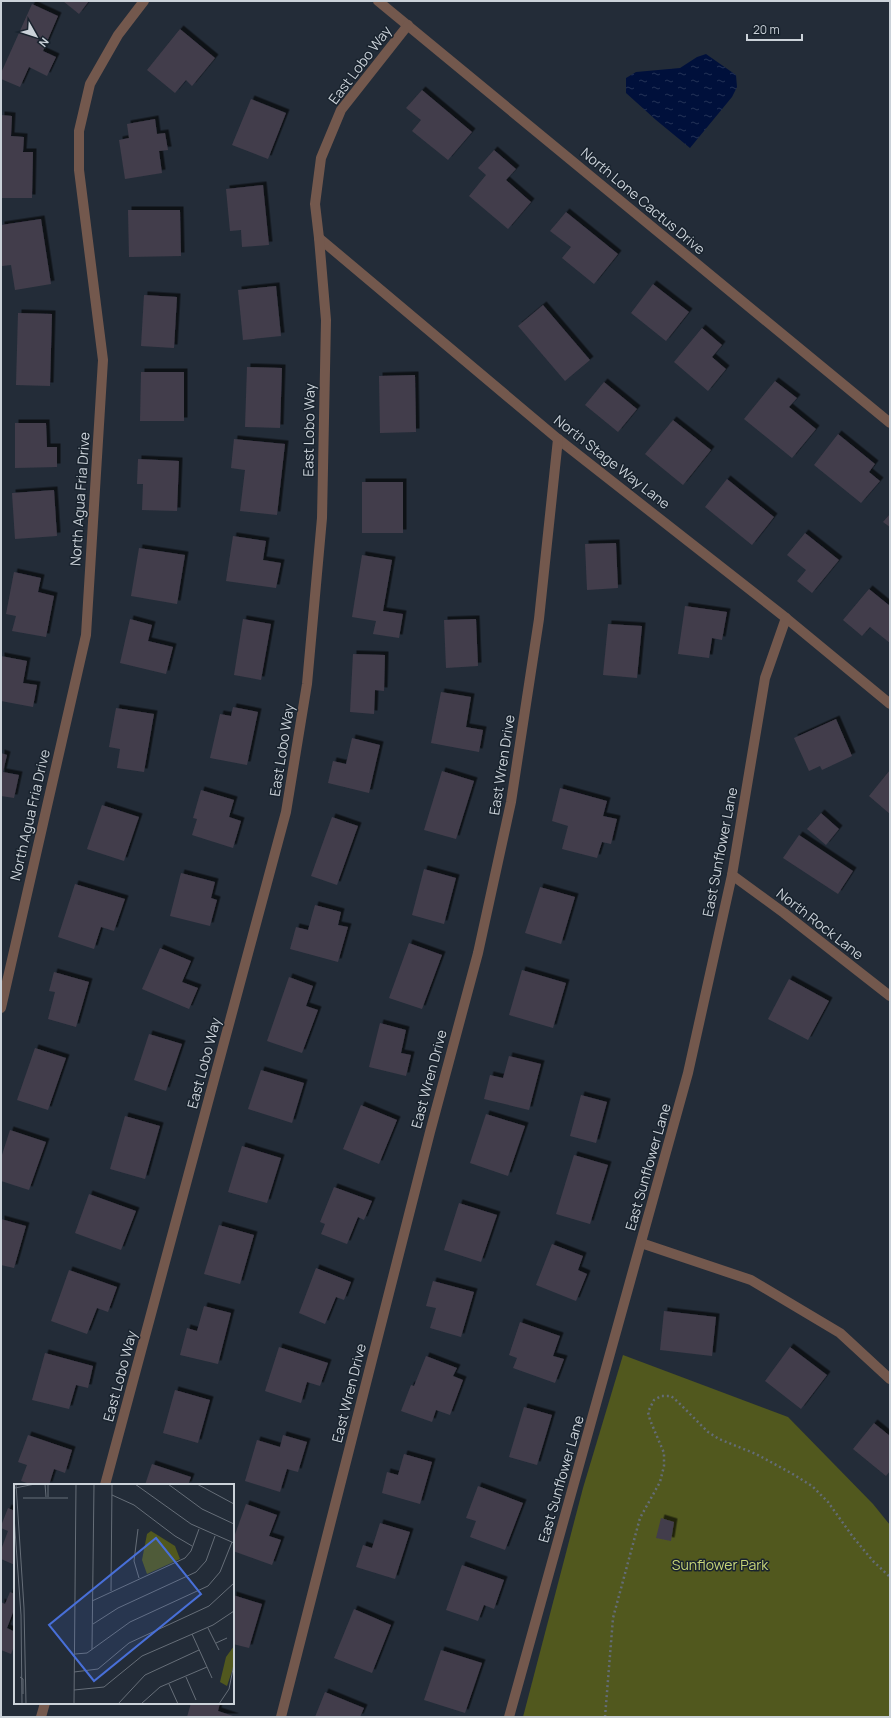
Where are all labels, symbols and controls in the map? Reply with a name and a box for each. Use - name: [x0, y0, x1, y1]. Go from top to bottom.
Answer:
- north arrow: [16, 16, 56, 56]
- scale bar: [747, 16, 802, 42]
- street label: East Lobo Way: [324, 21, 396, 108]
- text: 20 m: [753, 21, 780, 38]
- text: N: [36, 35, 52, 50]
- street label: North Lone Cactus Drive: [577, 143, 709, 258]
- street label: East Lobo Way: [298, 382, 319, 477]
- street label: North Stage Way Lane: [550, 410, 674, 513]
- street label: North Agua Fria Drive: [65, 431, 94, 567]
- street label: East Lobo Way: [265, 702, 298, 798]
- street label: East Wren Drive: [484, 713, 519, 816]
- street label: North Agua Fria Drive: [5, 747, 54, 882]
- street label: East Sunflower Lane: [698, 786, 741, 918]
- street label: North Rock Lane: [773, 884, 868, 964]
- street label: East Lobo Way: [182, 1015, 225, 1111]
- street label: East Wren Drive: [406, 1027, 451, 1130]
- street label: East Sunflower Lane: [620, 1101, 675, 1233]
- street label: East Lobo Way: [98, 1328, 141, 1424]
- street label: East Wren Drive: [327, 1341, 370, 1444]
- street label: East Sunflower Lane: [533, 1413, 588, 1545]
- inset map: [14, 1484, 234, 1704]
- park label: Sunflower Park: [672, 1555, 769, 1574]

